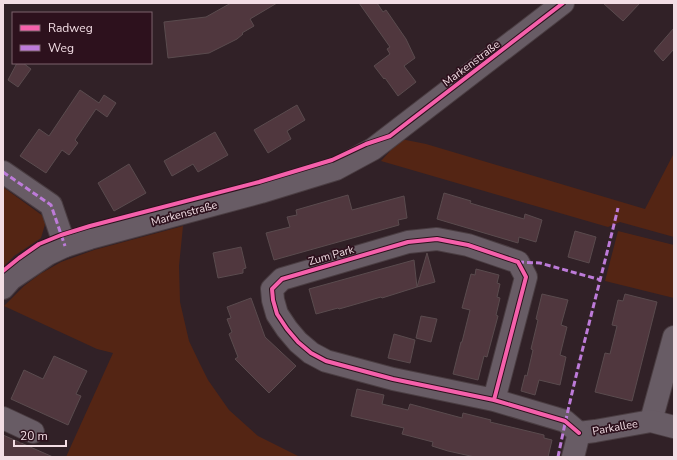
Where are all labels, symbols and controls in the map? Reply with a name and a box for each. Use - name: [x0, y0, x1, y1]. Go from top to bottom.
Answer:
- legend: [12, 12, 152, 64]
- text: Radweg: [48, 20, 93, 36]
- street label: Markenstraße: [440, 37, 503, 90]
- text: Weg: [48, 40, 74, 56]
- street label: Markenstraße: [149, 197, 219, 230]
- street label: Zum Park: [307, 242, 356, 269]
- street label: Parkallee: [591, 416, 639, 439]
- scale bar: [14, 422, 66, 448]
- text: 20 m: [20, 428, 48, 444]

